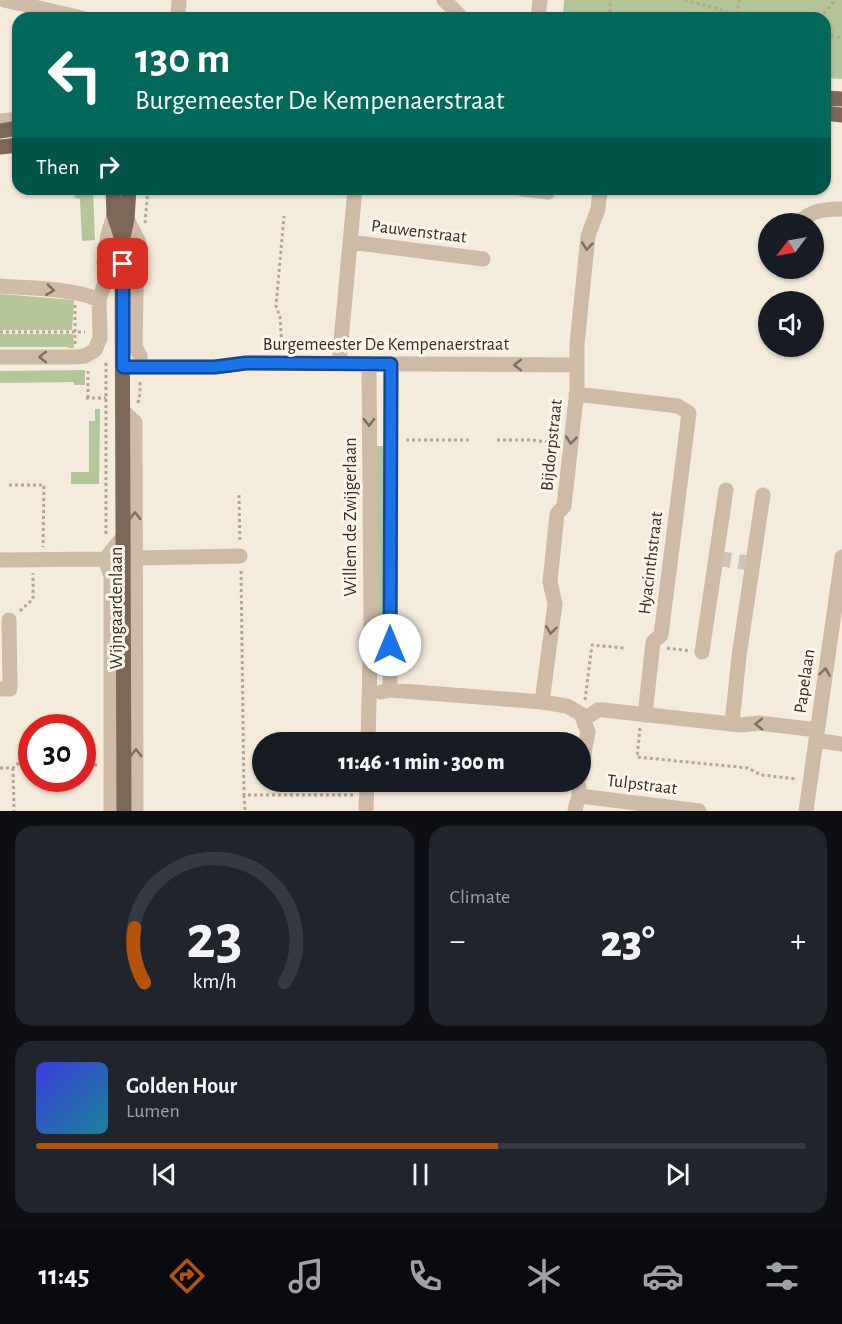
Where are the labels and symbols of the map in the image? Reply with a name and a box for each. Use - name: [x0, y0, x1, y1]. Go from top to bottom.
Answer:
- north arrow: [758, 213, 824, 279]
- street label: Pauwenstraat: [370, 217, 468, 247]
- pin: [97, 238, 148, 289]
- one-way arrow: [582, 241, 594, 250]
- one-way arrow: [45, 283, 55, 296]
- street label: Burgemeester De Kempenaerstraat: [263, 336, 509, 354]
- one-way arrow: [38, 351, 47, 363]
- one-way arrow: [513, 358, 522, 371]
- street label: Bijdorpstraat: [538, 398, 566, 492]
- one-way arrow: [363, 418, 375, 427]
- one-way arrow: [565, 435, 578, 444]
- street label: Willem de Zwijgerlaan: [342, 437, 360, 597]
- street label: Hyacinthstraat: [636, 510, 666, 616]
- one-way arrow: [129, 511, 142, 520]
- street label: Wijngaardenlaan: [108, 547, 126, 669]
- position arrow: [358, 613, 422, 677]
- one-way arrow: [546, 626, 558, 635]
- street label: Papelaan: [792, 648, 818, 715]
- one-way arrow: [819, 667, 831, 676]
- speed limit sign: 30: [18, 714, 96, 792]
- one-way arrow: [755, 718, 764, 731]
- one-way arrow: [130, 748, 142, 757]
- street label: Tulpstraat: [606, 772, 678, 798]

